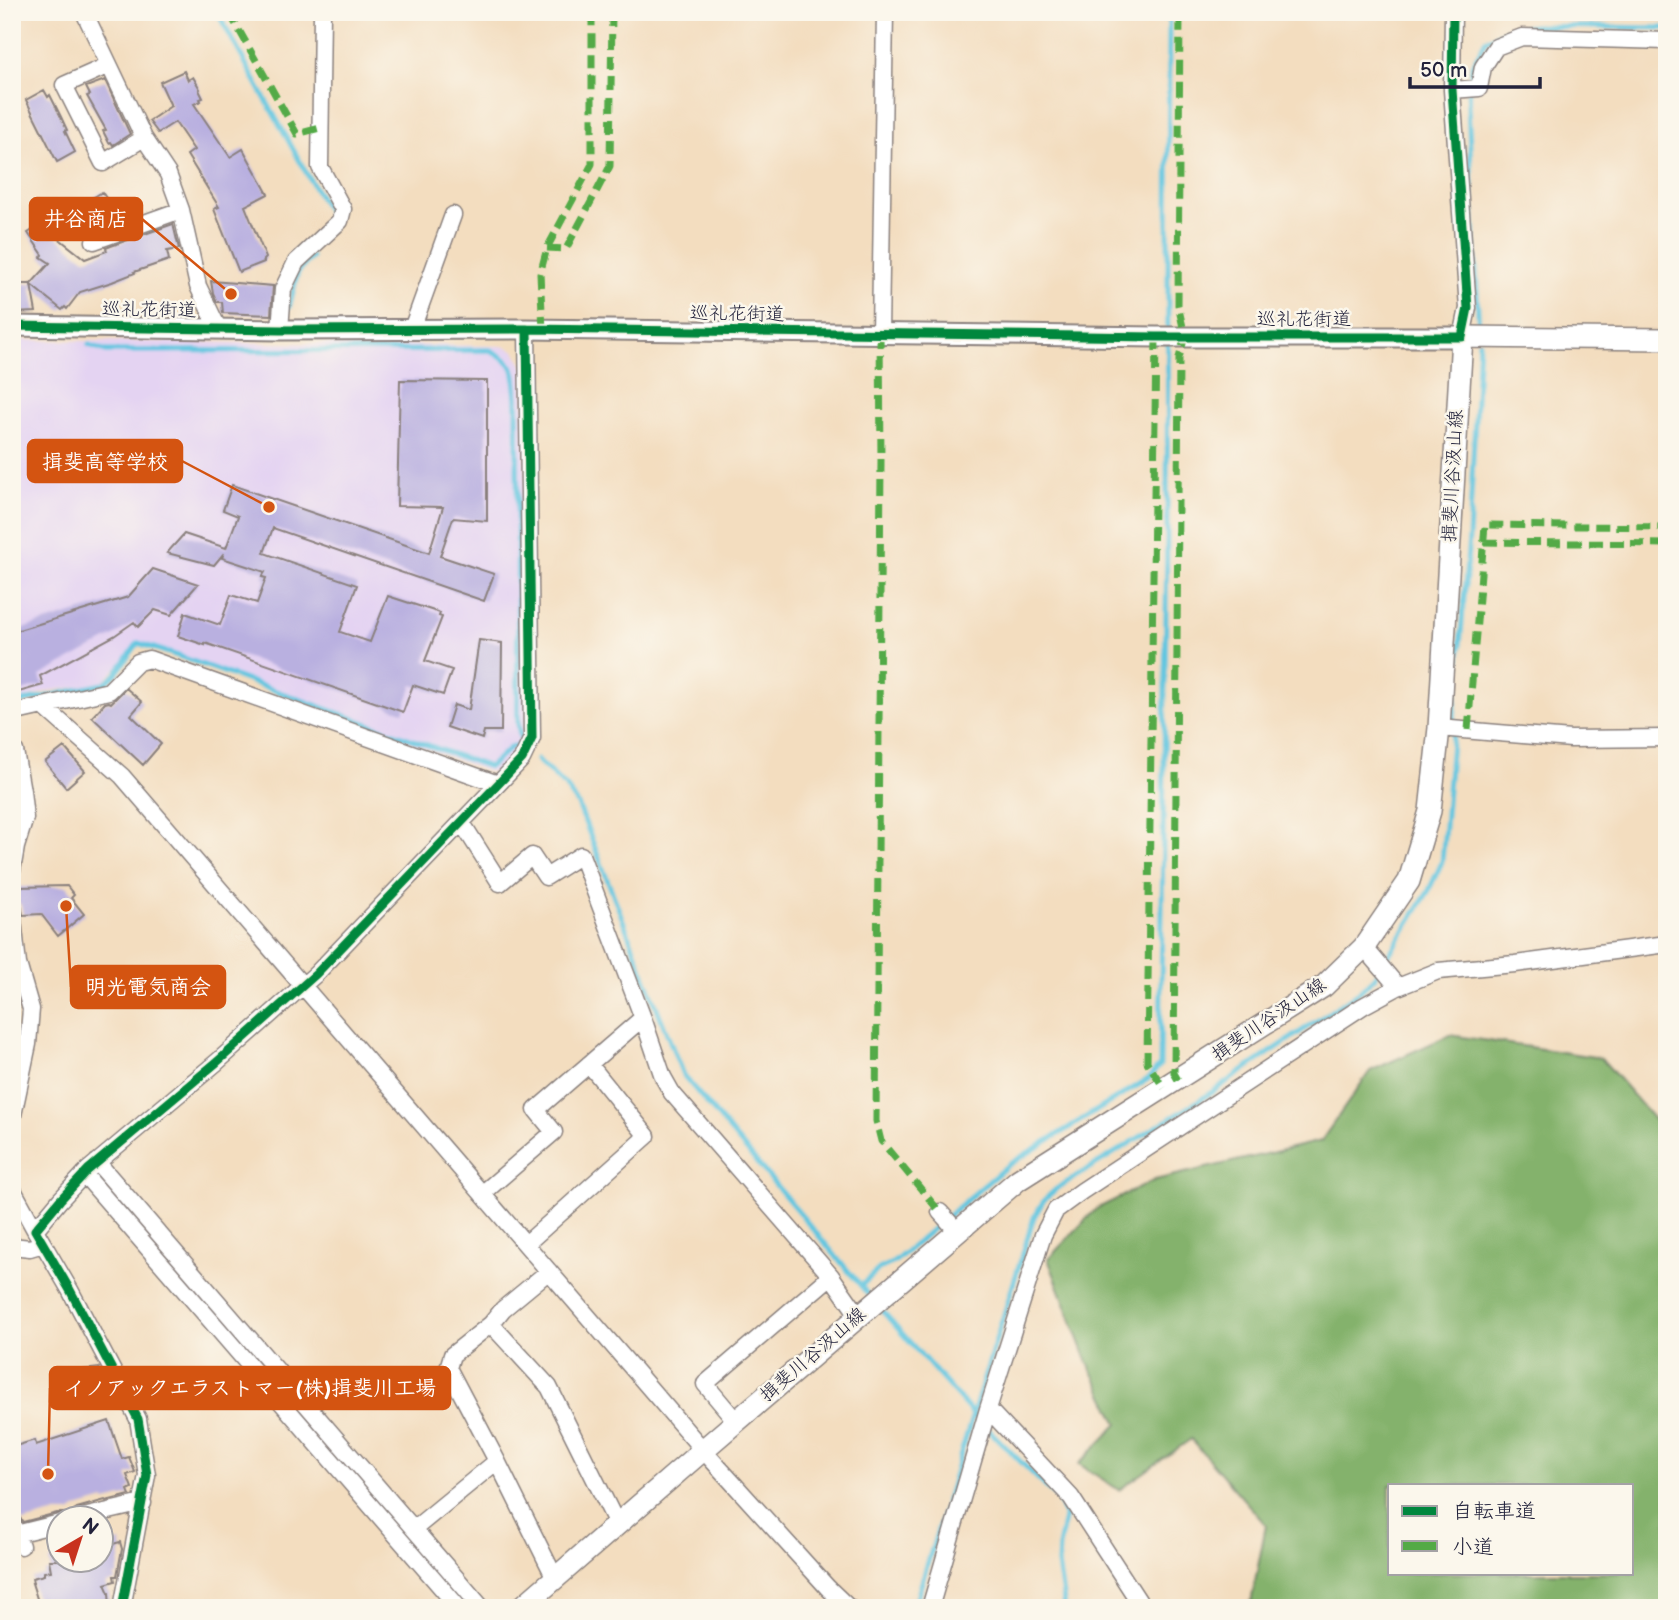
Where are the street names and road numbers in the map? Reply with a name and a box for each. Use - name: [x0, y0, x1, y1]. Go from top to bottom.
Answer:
- street label: 巡礼花街道: [101, 298, 197, 322]
- street label: 巡礼花街道: [689, 302, 785, 326]
- street label: 巡礼花街道: [1256, 308, 1352, 331]
- street label: 揖斐川谷汲山線: [1438, 409, 1468, 543]
- street label: 揖斐川谷汲山線: [1207, 973, 1331, 1067]
- street label: 揖斐川谷汲山線: [755, 1303, 871, 1407]

